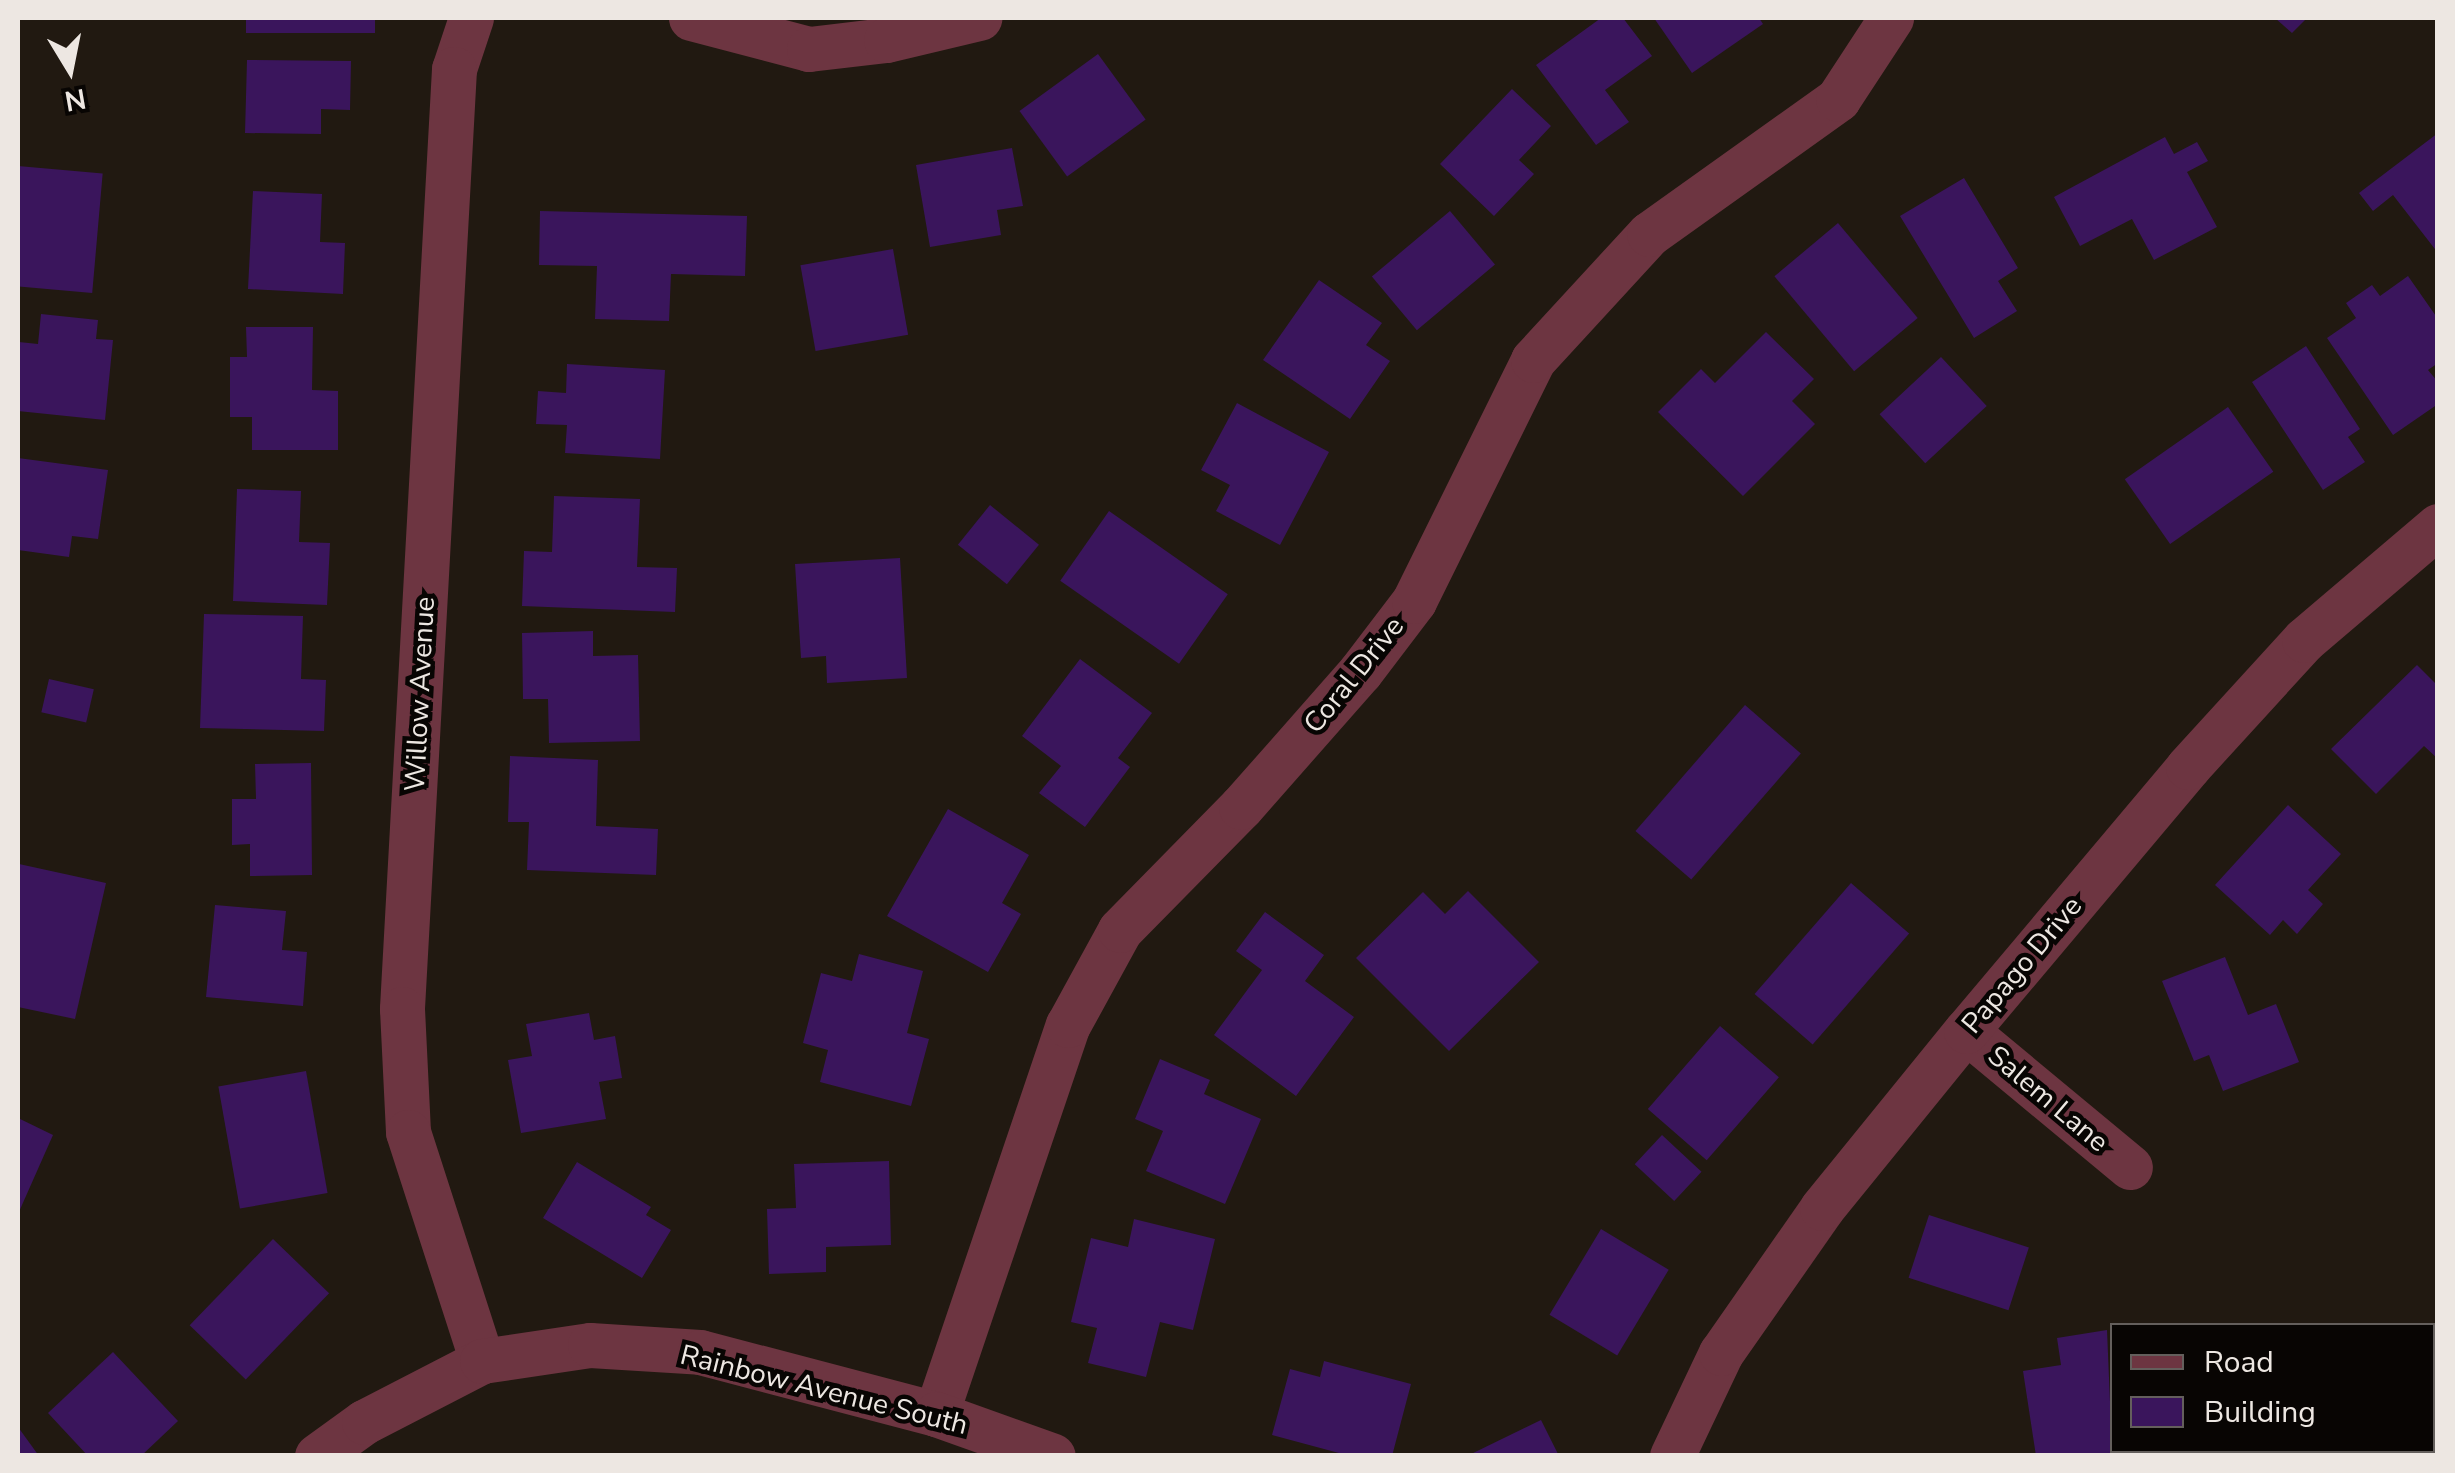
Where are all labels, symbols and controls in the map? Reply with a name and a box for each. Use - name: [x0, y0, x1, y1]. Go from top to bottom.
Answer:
- north arrow: [20, 20, 120, 120]
- text: N: [62, 79, 89, 120]
- street label: Willow Avenue: [398, 596, 442, 792]
- street label: Coral Drive: [1297, 610, 1411, 740]
- street label: Papago Drive: [1955, 890, 2089, 1040]
- street label: Salem Lane: [1981, 1039, 2115, 1159]
- legend: [2110, 1323, 2435, 1453]
- street label: Rainbow Avenue South: [677, 1338, 971, 1442]
- text: Road: [2204, 1342, 2274, 1383]
- text: Building: [2204, 1392, 2316, 1433]

